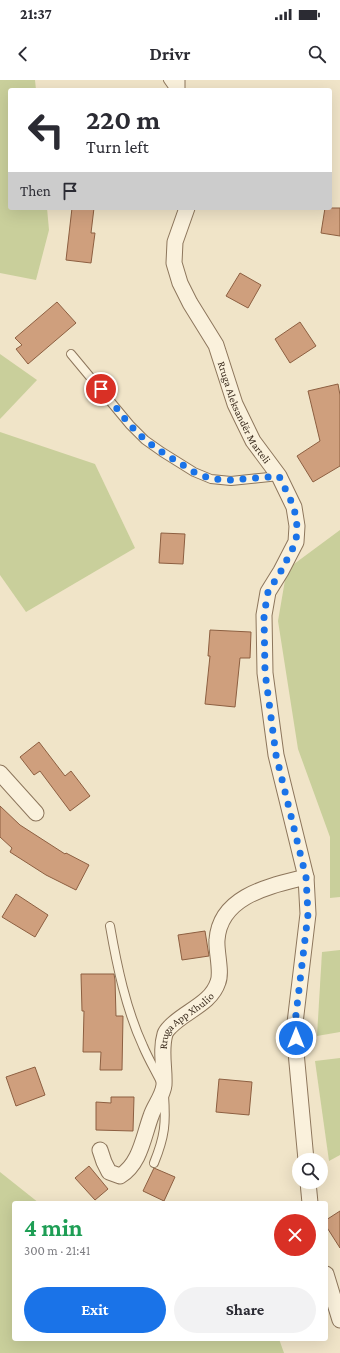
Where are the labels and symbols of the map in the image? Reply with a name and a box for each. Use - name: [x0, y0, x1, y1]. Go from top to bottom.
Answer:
- street label: Rruga Aleksandër Marteli: [216, 360, 273, 466]
- pin: [84, 372, 118, 406]
- street label: Rruga App Xhulio: [157, 989, 217, 1050]
- position arrow: [275, 1017, 317, 1059]

